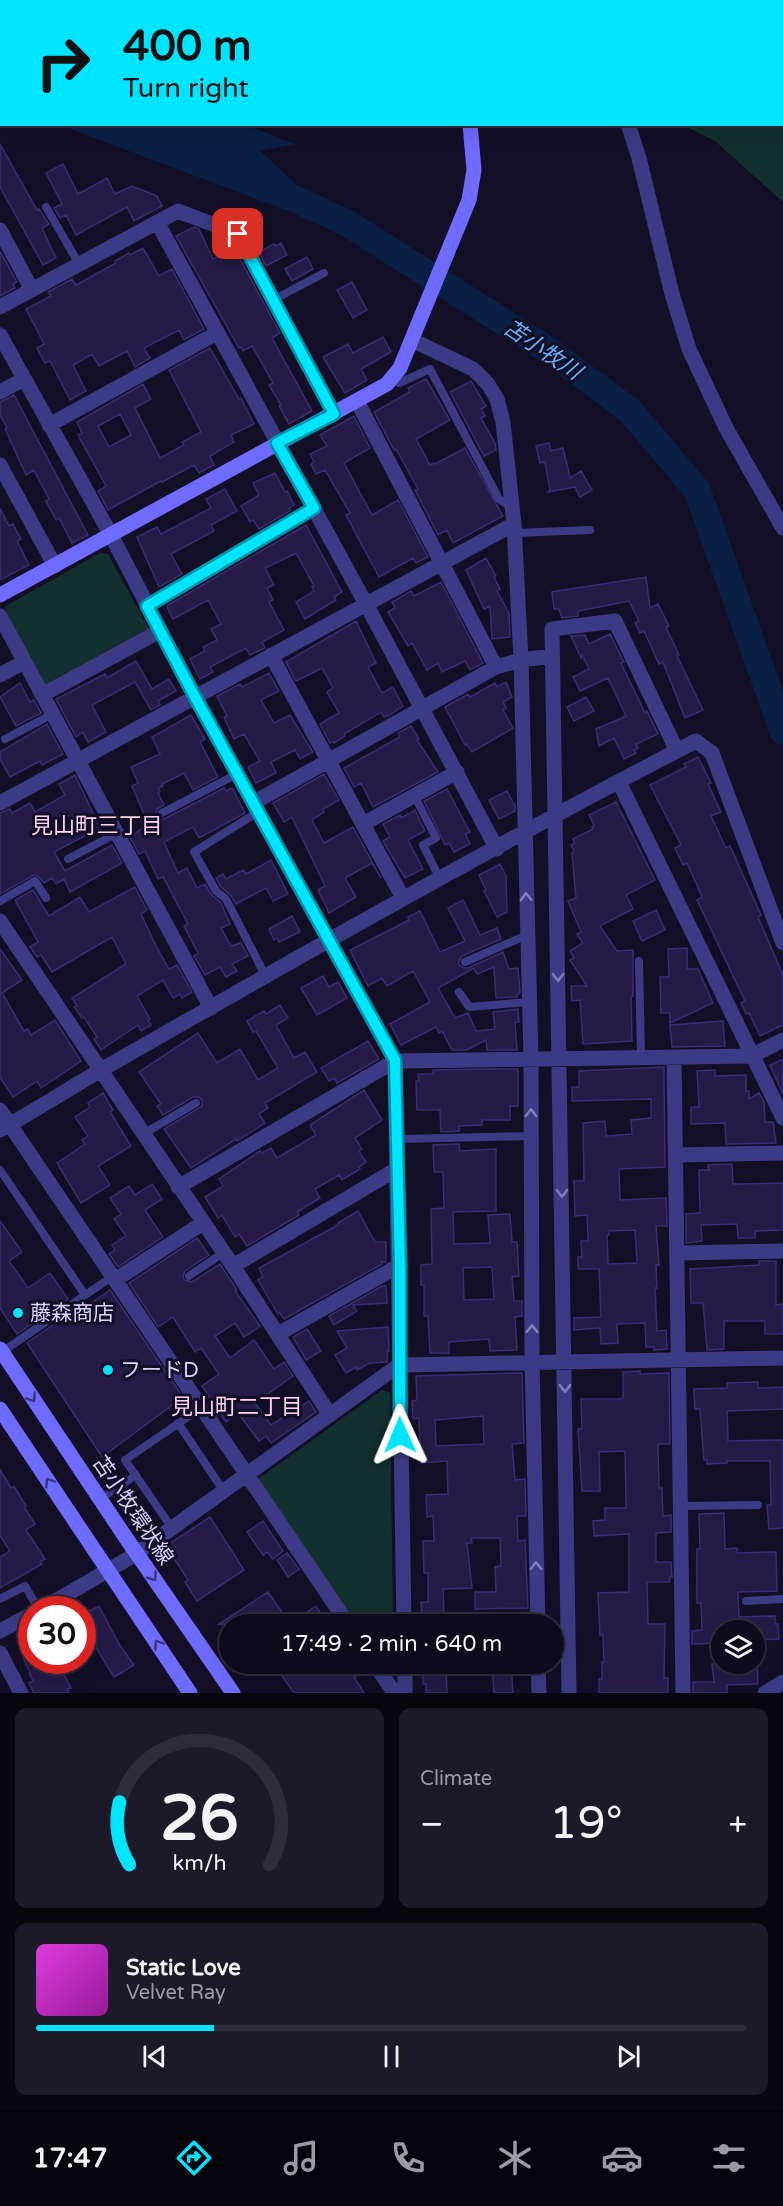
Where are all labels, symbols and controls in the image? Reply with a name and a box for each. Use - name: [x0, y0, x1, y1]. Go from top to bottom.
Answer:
- text: 400 m: [123, 21, 252, 72]
- icon: right: [24, 24, 102, 102]
- text: Turn right: [123, 72, 249, 105]
- pin: [212, 208, 263, 259]
- icon: arrive: [221, 217, 254, 250]
- water label: 苫小牧川: [499, 314, 588, 386]
- district label: 見山町三丁目: [31, 813, 163, 839]
- one-way arrow: [520, 893, 533, 902]
- one-way arrow: [552, 973, 564, 982]
- one-way arrow: [525, 1109, 537, 1118]
- one-way arrow: [556, 1189, 568, 1198]
- place label: 藤森商店: [30, 1301, 114, 1326]
- marker: 藤森商店: [11, 1306, 25, 1320]
- one-way arrow: [526, 1325, 538, 1334]
- place label: フードD: [120, 1358, 199, 1383]
- marker: フードD: [101, 1363, 115, 1377]
- one-way arrow: [559, 1383, 571, 1392]
- one-way arrow: [25, 1392, 37, 1402]
- district label: 見山町二丁目: [171, 1394, 303, 1420]
- position arrow: [368, 1403, 432, 1467]
- street label: 苫小牧環状線: [87, 1451, 178, 1569]
- one-way arrow: [45, 1478, 56, 1489]
- one-way arrow: [530, 1562, 543, 1571]
- one-way arrow: [146, 1571, 157, 1582]
- speed limit sign: 30: [18, 1596, 96, 1674]
- map controls: [711, 1620, 765, 1674]
- button: layers: [711, 1620, 765, 1674]
- text: 17:49 · 2 min · 640 m: [281, 1631, 502, 1657]
- one-way arrow: [154, 1640, 165, 1651]
- text: Climate: [420, 1767, 492, 1791]
- text: 26: [160, 1782, 239, 1857]
- text: 19°: [549, 1797, 623, 1851]
- text: −: [420, 1805, 444, 1844]
- text: +: [728, 1805, 747, 1844]
- text: km/h: [173, 1850, 226, 1876]
- text: Static Love: [126, 1955, 241, 1981]
- text: Velvet Ray: [126, 1981, 226, 2005]
- icon: previous: [138, 2040, 171, 2073]
- icon: pause: [375, 2040, 408, 2073]
- icon: next: [612, 2040, 645, 2073]
- icon: directions: [173, 2137, 215, 2179]
- icon: music: [280, 2137, 322, 2179]
- icon: phone: [387, 2137, 429, 2179]
- icon: climate: [494, 2137, 536, 2179]
- icon: car: [601, 2137, 643, 2179]
- icon: filters: [708, 2137, 750, 2179]
- text: 17:47: [33, 2142, 107, 2175]

